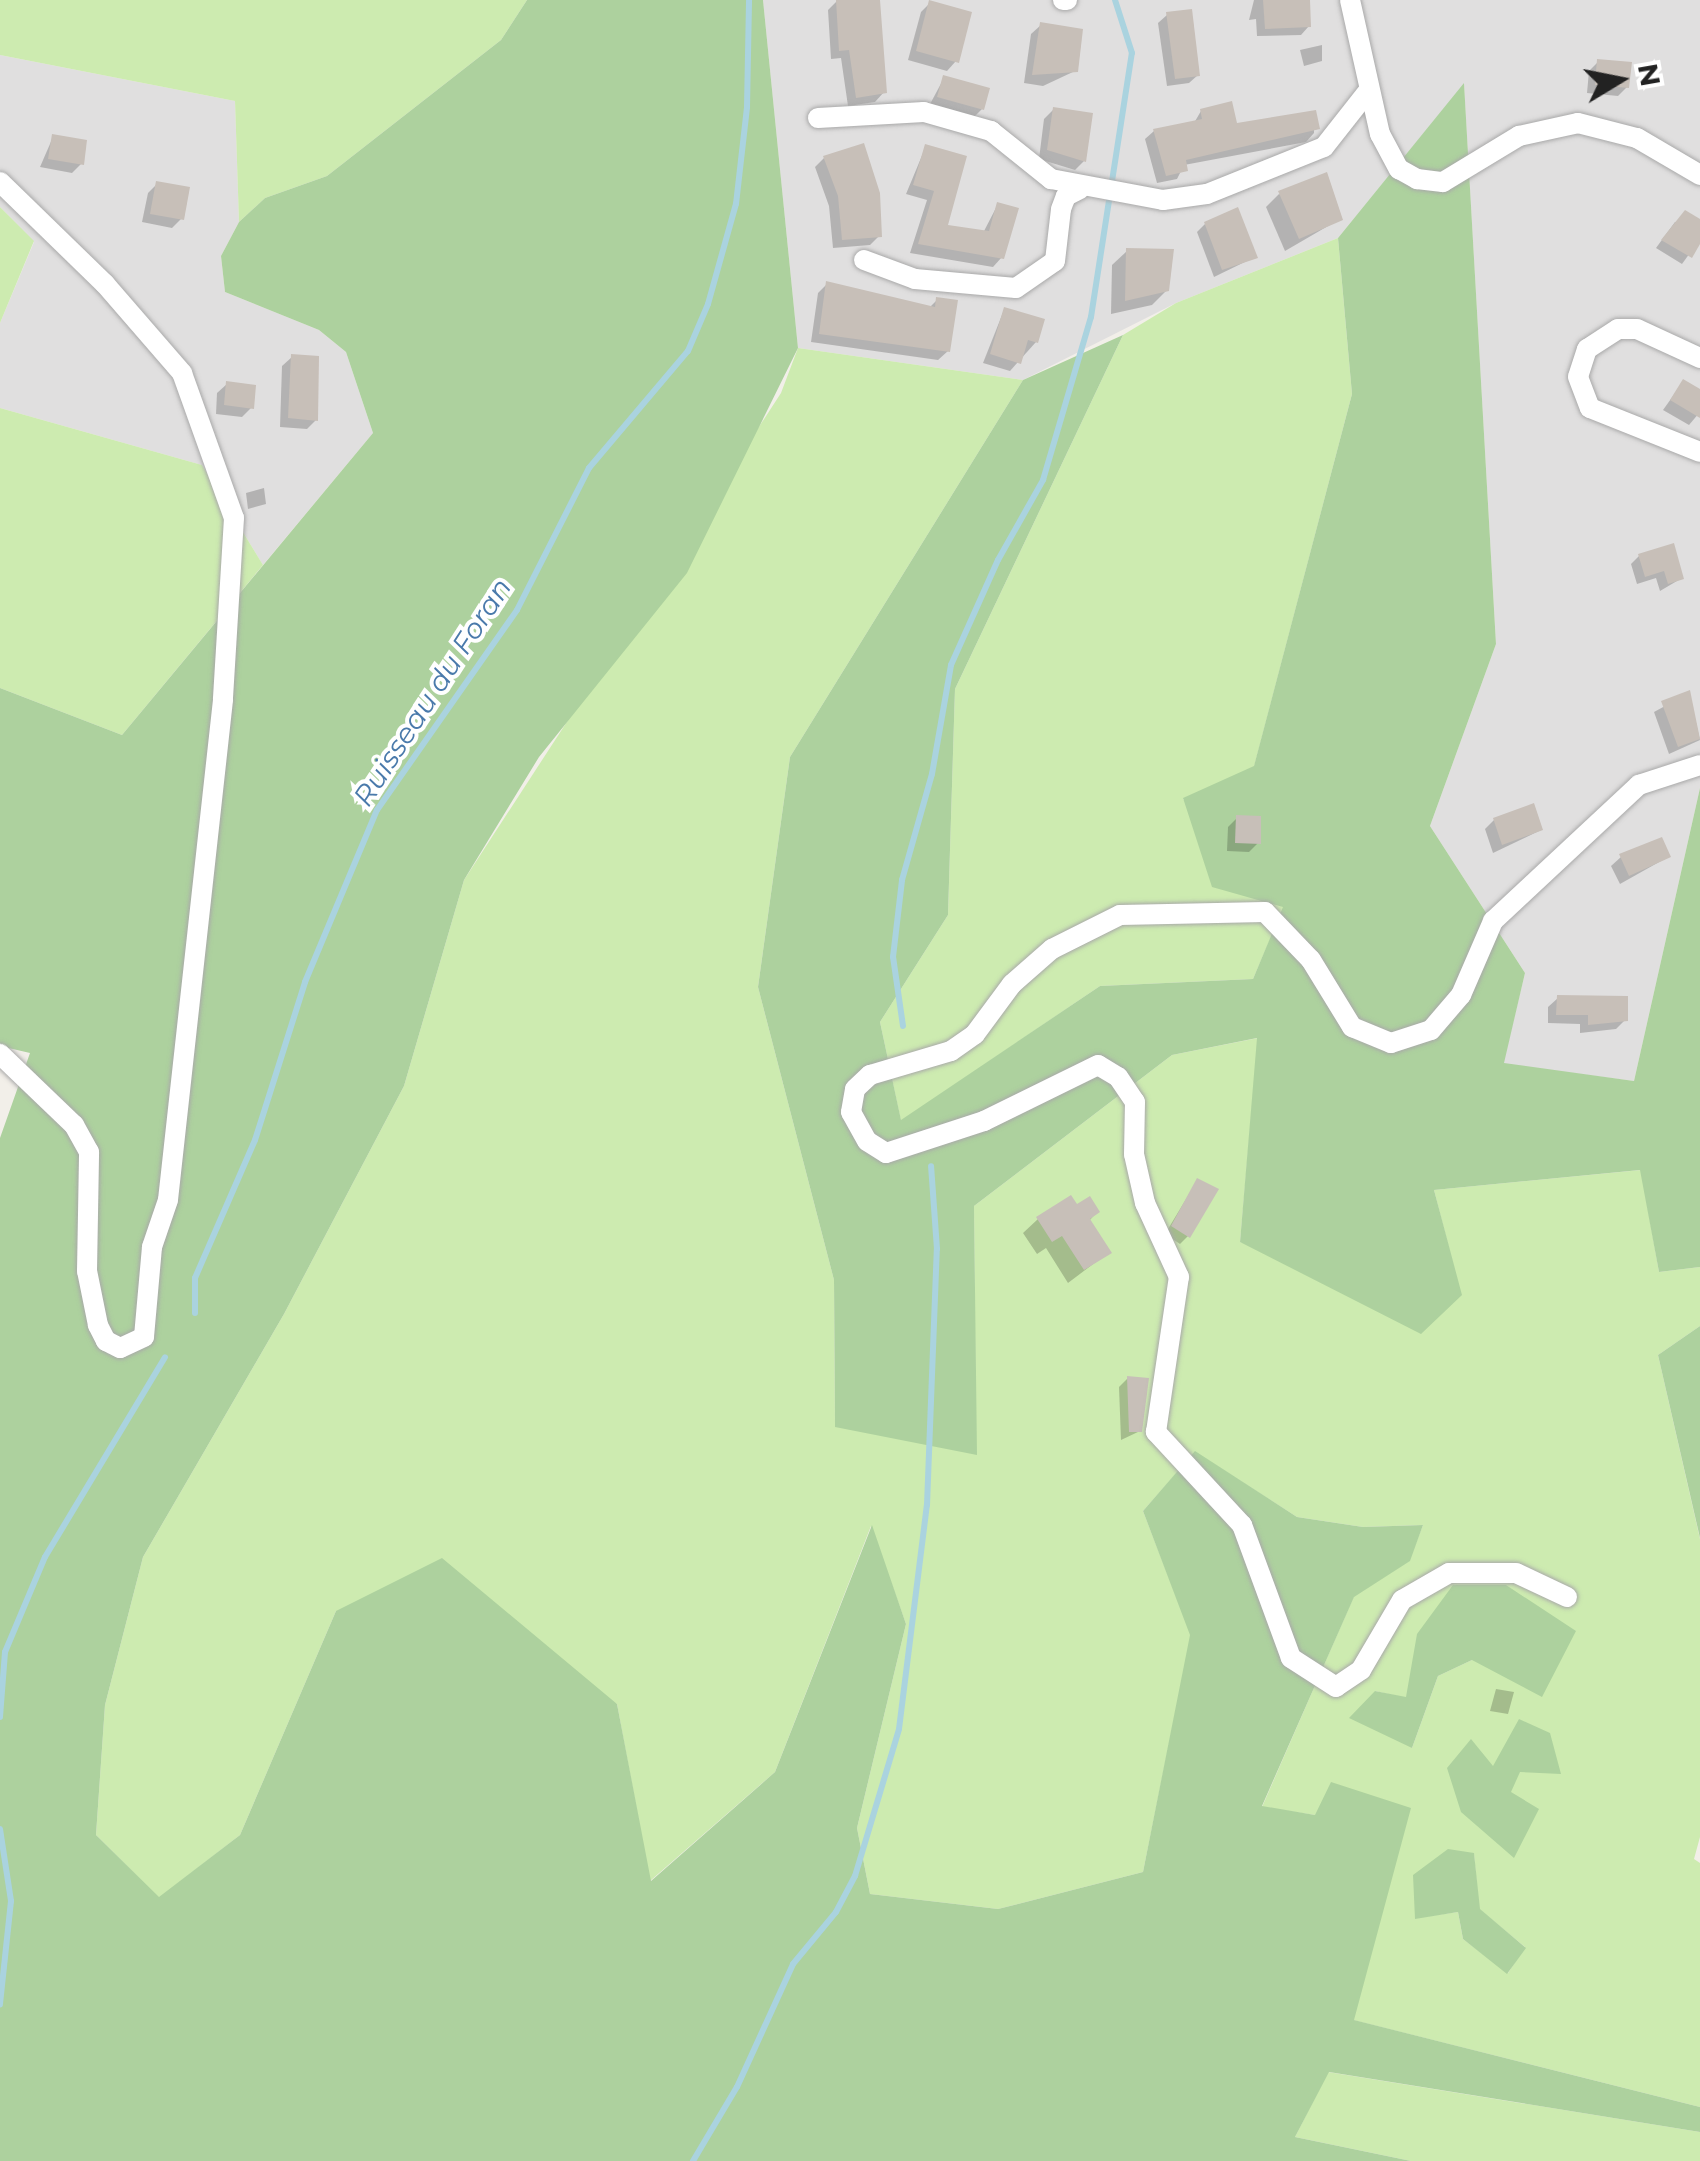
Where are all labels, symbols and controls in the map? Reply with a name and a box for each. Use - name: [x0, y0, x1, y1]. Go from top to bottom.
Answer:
- north arrow: [1570, 30, 1670, 130]
- text: N: [1631, 61, 1668, 89]
- water label: Ruisseau du Foran: [346, 572, 518, 812]

